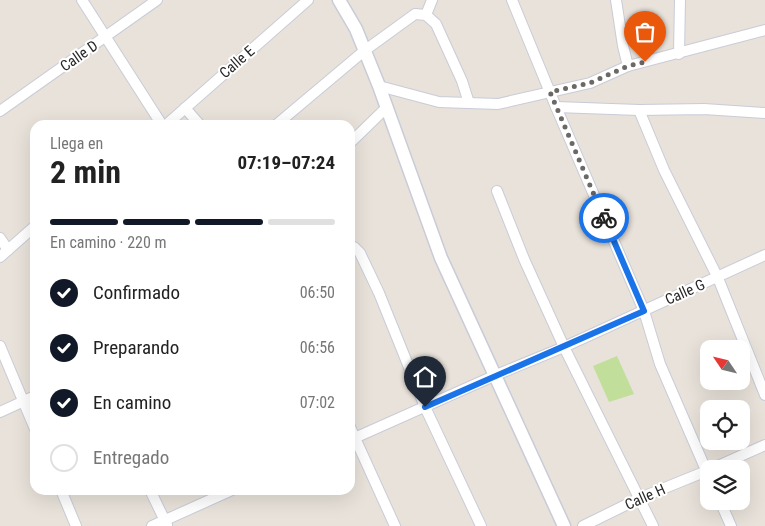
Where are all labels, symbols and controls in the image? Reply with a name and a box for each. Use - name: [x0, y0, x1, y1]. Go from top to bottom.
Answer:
- pin: [624, 11, 666, 62]
- icon: bag: [631, 18, 659, 46]
- street label: Calle D: [57, 37, 101, 75]
- street label: Calle E: [216, 42, 258, 82]
- text: Llega en: [50, 134, 103, 153]
- text: 07:19–07:24: [237, 151, 335, 174]
- text: 2 min: [50, 153, 121, 191]
- courier: [579, 193, 629, 243]
- icon: bike: [590, 204, 618, 232]
- text: En camino · 220 m: [50, 233, 167, 252]
- street label: Calle G: [662, 275, 708, 309]
- icon: check: [50, 279, 78, 307]
- text: Confirmado: [93, 281, 180, 304]
- text: 06:50: [300, 283, 335, 302]
- icon: check: [50, 334, 78, 362]
- text: Preparando: [93, 336, 179, 359]
- text: 06:56: [300, 338, 335, 357]
- north arrow: [700, 340, 750, 390]
- map controls: [700, 340, 750, 510]
- pin: [404, 356, 446, 407]
- icon: home: [411, 363, 439, 391]
- icon: check: [50, 389, 78, 417]
- text: En camino: [93, 391, 171, 414]
- text: 07:02: [300, 393, 335, 412]
- button: locate: [700, 400, 750, 450]
- text: Entregado: [93, 446, 169, 469]
- button: layers: [700, 460, 750, 510]
- street label: Calle H: [622, 480, 668, 514]

